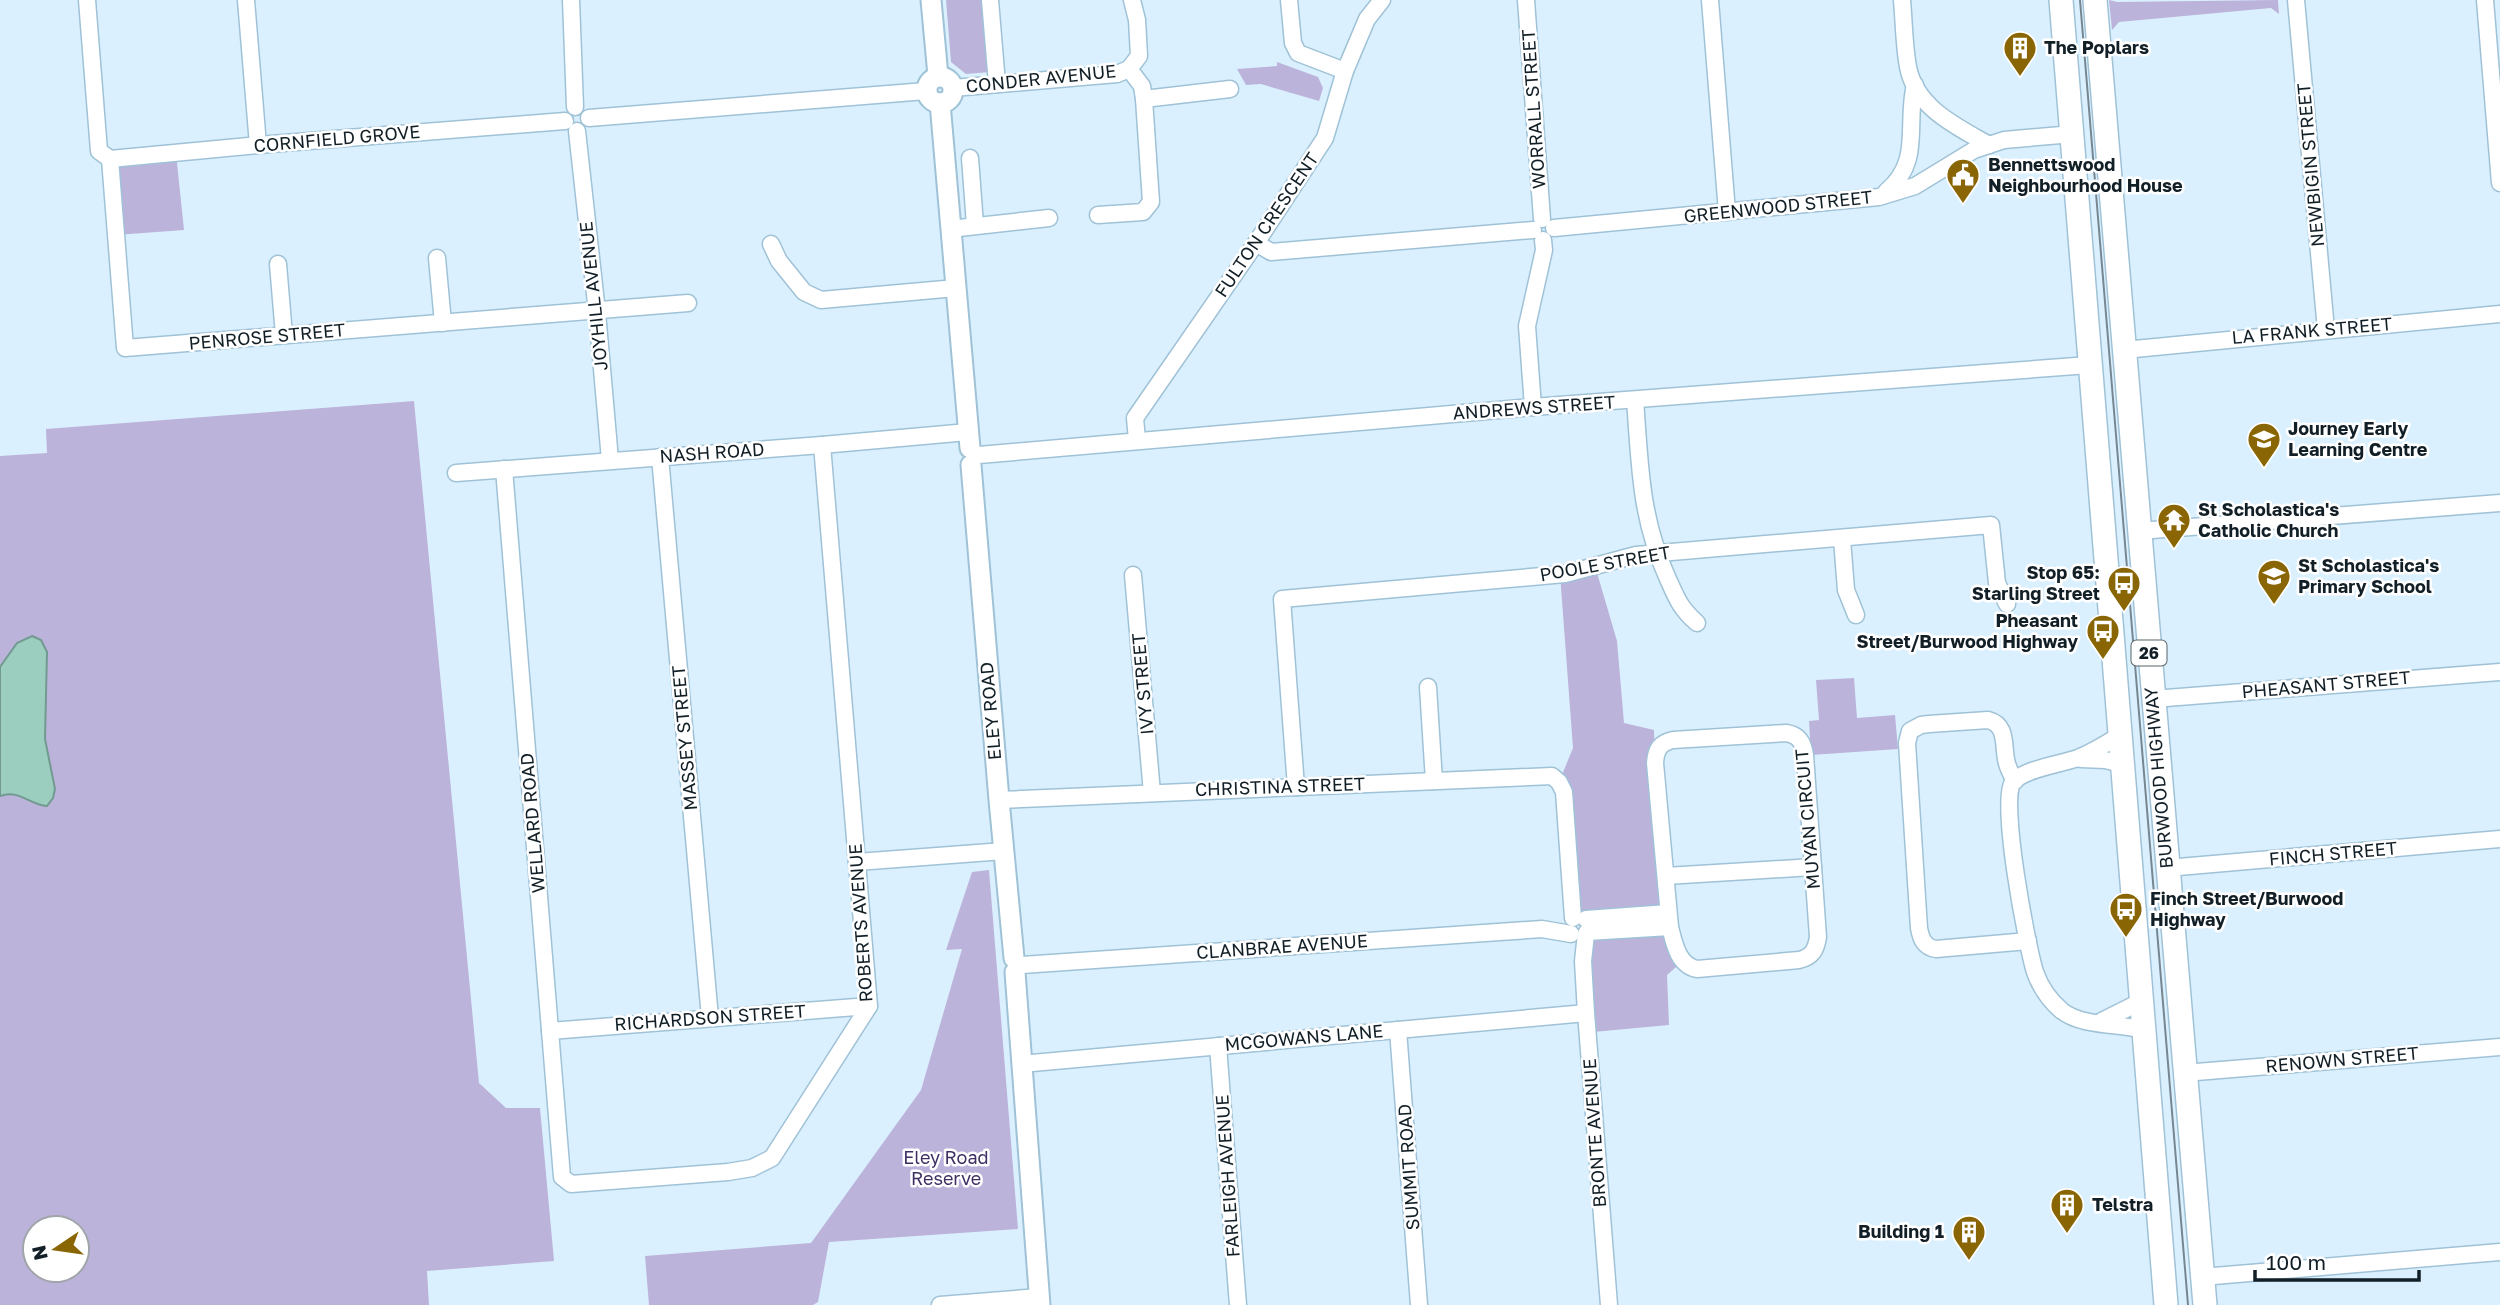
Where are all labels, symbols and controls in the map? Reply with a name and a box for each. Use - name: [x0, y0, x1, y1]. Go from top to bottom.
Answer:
- street label: WORRALL STREET: [1516, 28, 1550, 190]
- building icon: The Poplars: [2001, 29, 2039, 78]
- place label: The Poplars: [2044, 36, 2149, 58]
- street label: CONDER AVENUE: [965, 59, 1117, 97]
- street label: NEWBIGIN STREET: [2292, 82, 2328, 248]
- street label: CORNFIELD GROVE: [253, 120, 421, 156]
- street label: FULTON CRESCENT: [1210, 148, 1323, 301]
- place label: Bennettswood Neighbourhood House: [1988, 153, 2183, 196]
- public building icon: Bennettswood Neighbourhood House: [1944, 156, 1982, 205]
- street label: GREENWOOD STREET: [1683, 185, 1873, 227]
- street label: JOYHILL AVENUE: [574, 220, 612, 372]
- street label: LA FRANK STREET: [2231, 312, 2393, 348]
- street label: PENROSE STREET: [188, 318, 346, 354]
- street label: ANDREWS STREET: [1452, 390, 1616, 424]
- place label: Journey Early Learning Centre: [2288, 417, 2428, 460]
- school or university icon: Journey Early Learning Centre: [2245, 420, 2283, 469]
- street label: NASH ROAD: [659, 437, 765, 467]
- place label: St Scholastica's Catholic Church: [2198, 498, 2339, 541]
- temple icon: St Scholastica's Catholic Church: [2155, 501, 2193, 550]
- street label: POOLE STREET: [1538, 541, 1672, 585]
- place label: St Scholastica's Primary School: [2298, 554, 2439, 597]
- school or university icon: St Scholastica's Primary School: [2255, 557, 2293, 606]
- place label: Stop 65: Starling Street: [1972, 561, 2100, 604]
- bus stop icon: Stop 65: Starling Street: [2105, 564, 2143, 613]
- place label: Pheasant Street/Burwood Highway: [1857, 609, 2078, 652]
- bus stop icon: Pheasant Street/Burwood Highway: [2084, 612, 2122, 661]
- street label: IVY STREET: [1127, 632, 1157, 736]
- road number: 26: [2132, 640, 2166, 666]
- street label: ELEY ROAD: [975, 661, 1005, 761]
- street label: MASSEY STREET: [667, 665, 701, 812]
- street label: PHEASANT STREET: [2241, 666, 2411, 702]
- street label: BURWOOD HIGHWAY: [2139, 686, 2177, 870]
- street label: MUYAN CIRCUIT: [1790, 748, 1824, 890]
- street label: WELLARD ROAD: [515, 752, 549, 894]
- street label: CHRISTINA STREET: [1195, 772, 1365, 800]
- street label: FINCH STREET: [2268, 836, 2398, 870]
- street label: ROBERTS AVENUE: [843, 843, 877, 1003]
- place label: Finch Street/Burwood Highway: [2150, 887, 2343, 930]
- bus stop icon: Finch Street/Burwood Highway: [2107, 890, 2145, 939]
- street label: CLANBRAE AVENUE: [1195, 929, 1368, 963]
- street label: RICHARDSON STREET: [614, 999, 806, 1035]
- street label: MCGOWANS LANE: [1224, 1019, 1384, 1055]
- street label: RENOWN STREET: [2264, 1041, 2419, 1077]
- street label: BRONTE AVENUE: [1578, 1058, 1610, 1208]
- street label: FARLEIGH AVENUE: [1210, 1094, 1244, 1258]
- street label: SUMMIT ROAD: [1393, 1103, 1423, 1231]
- park label: Eley Road Reserve: [903, 1146, 989, 1189]
- building icon: Telstra: [2048, 1186, 2086, 1235]
- place label: Telstra: [2092, 1193, 2153, 1215]
- building icon: Building 1: [1950, 1213, 1988, 1262]
- north arrow: [21, 1214, 91, 1284]
- place label: Building 1: [1858, 1220, 1944, 1242]
- scale bar: [2255, 1238, 2420, 1282]
- text: N: [26, 1243, 52, 1263]
- text: 100 m: [2266, 1249, 2326, 1275]

